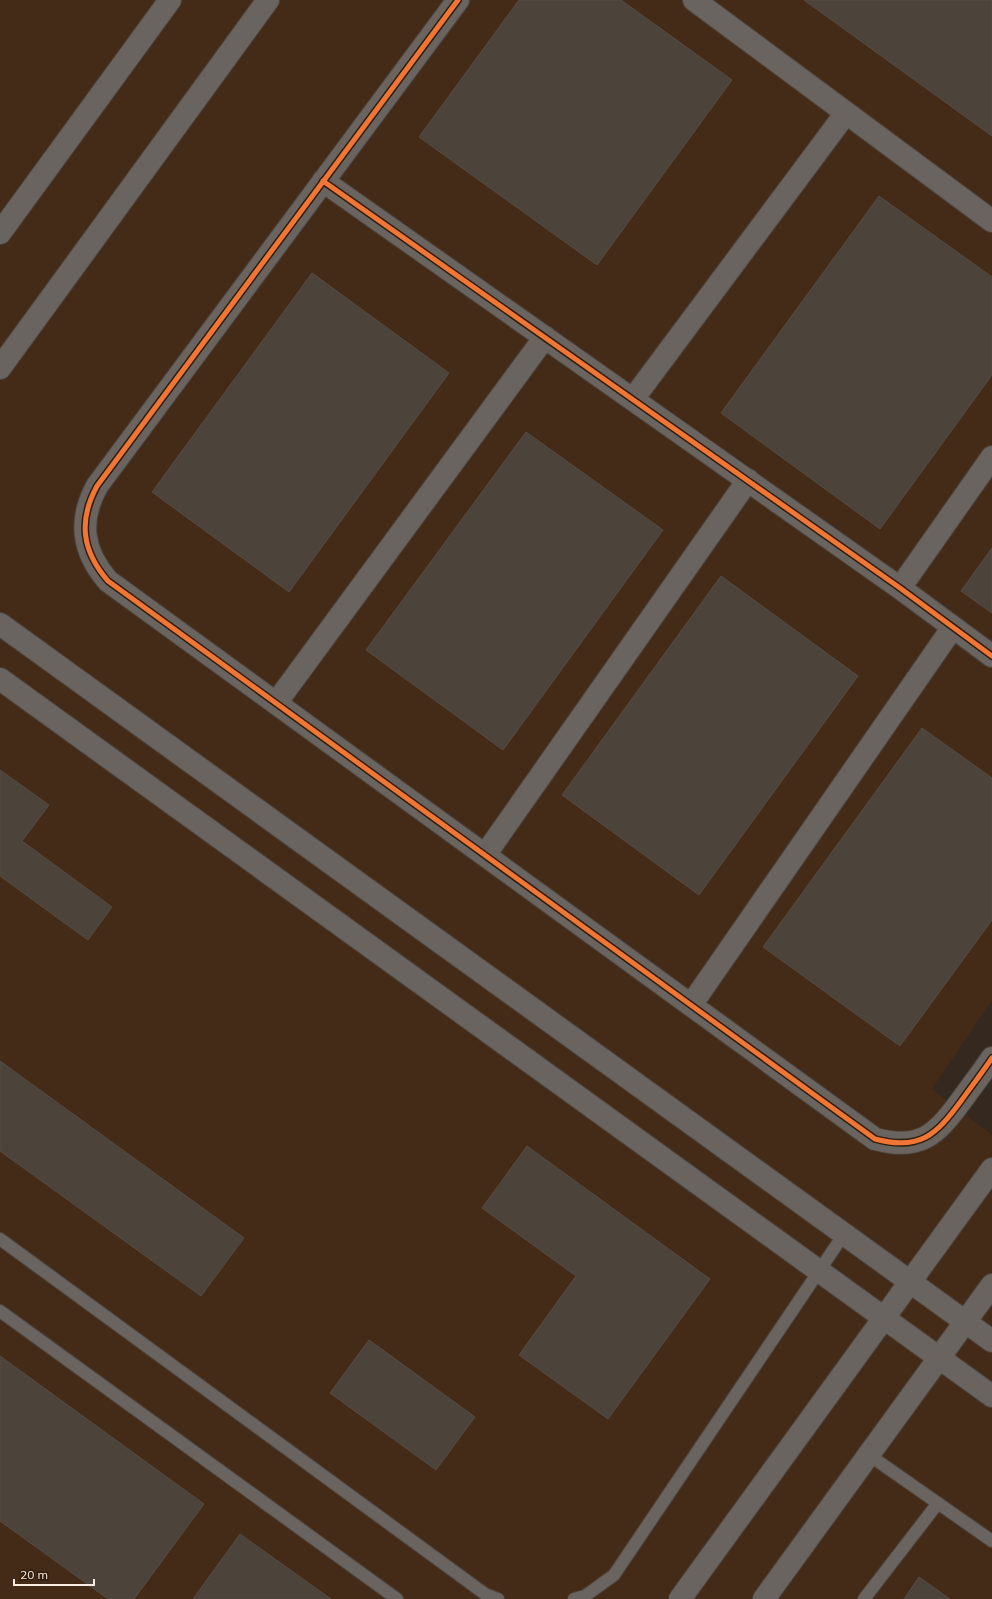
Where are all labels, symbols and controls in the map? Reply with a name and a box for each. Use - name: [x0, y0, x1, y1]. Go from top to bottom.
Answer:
- scale bar: [14, 1561, 94, 1587]
- text: 20 m: [20, 1567, 48, 1582]

